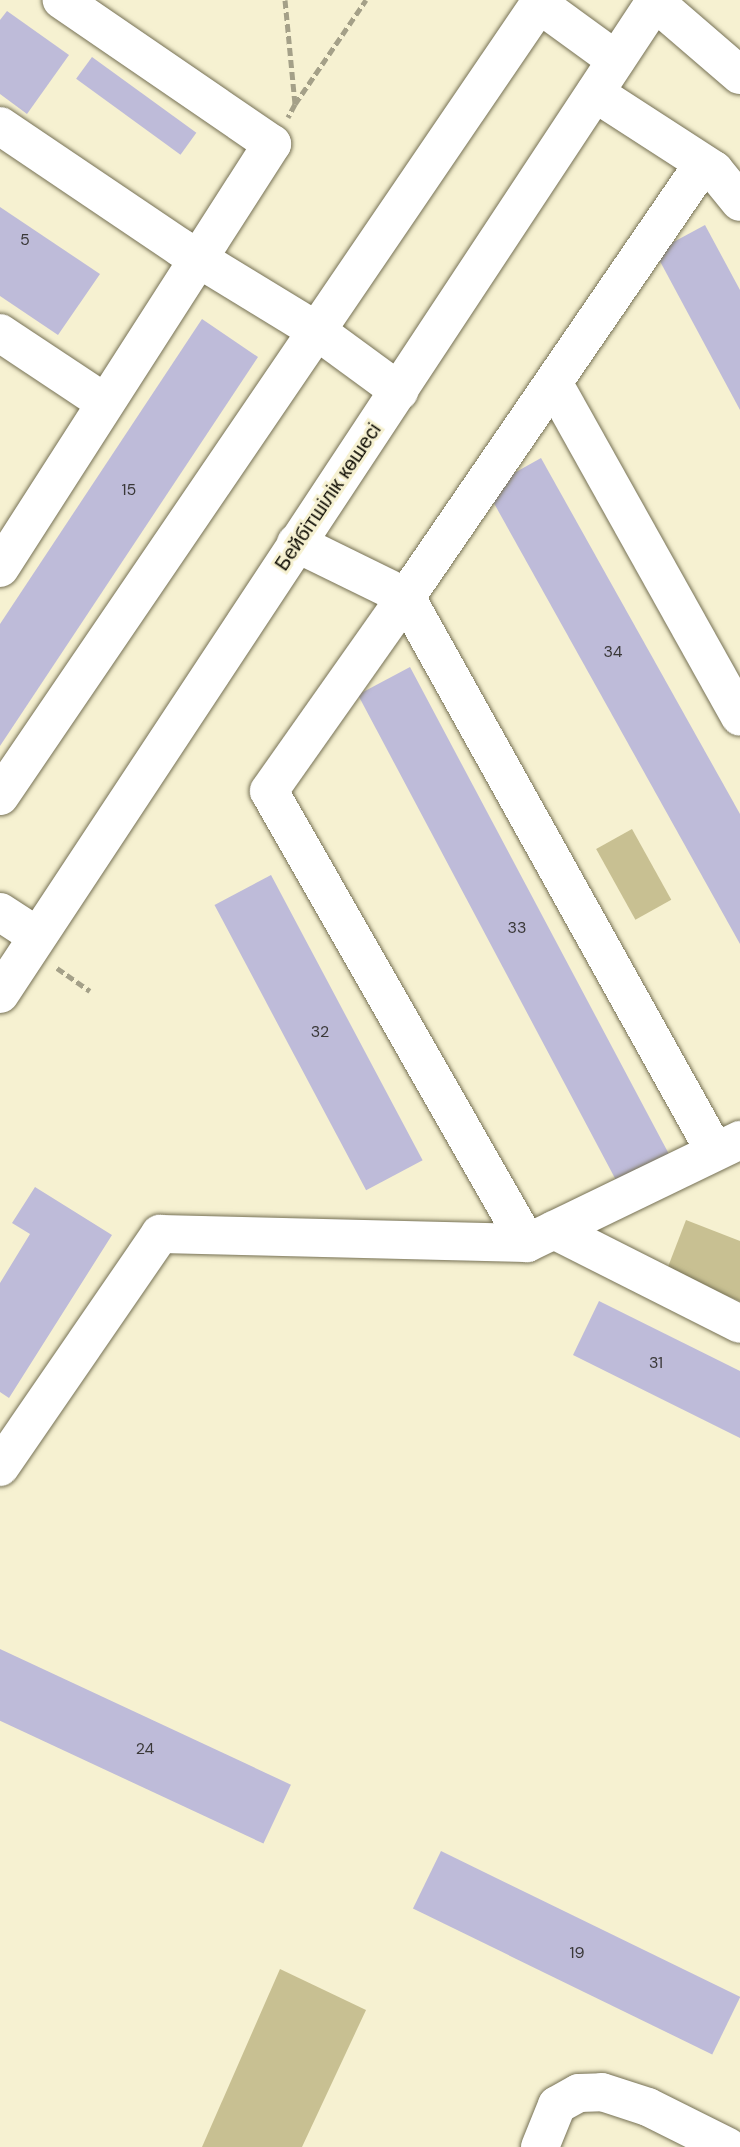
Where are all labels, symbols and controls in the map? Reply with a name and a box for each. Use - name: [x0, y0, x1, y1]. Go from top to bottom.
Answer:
- house number: 5: [20, 230, 30, 250]
- street label: Бейбітшілік көшесі: [270, 419, 386, 575]
- house number: 15: [122, 480, 136, 500]
- house number: 34: [603, 642, 623, 662]
- house number: 33: [508, 918, 526, 938]
- house number: 32: [311, 1022, 329, 1042]
- house number: 31: [649, 1353, 663, 1373]
- house number: 24: [136, 1739, 154, 1759]
- house number: 19: [569, 1943, 585, 1963]

